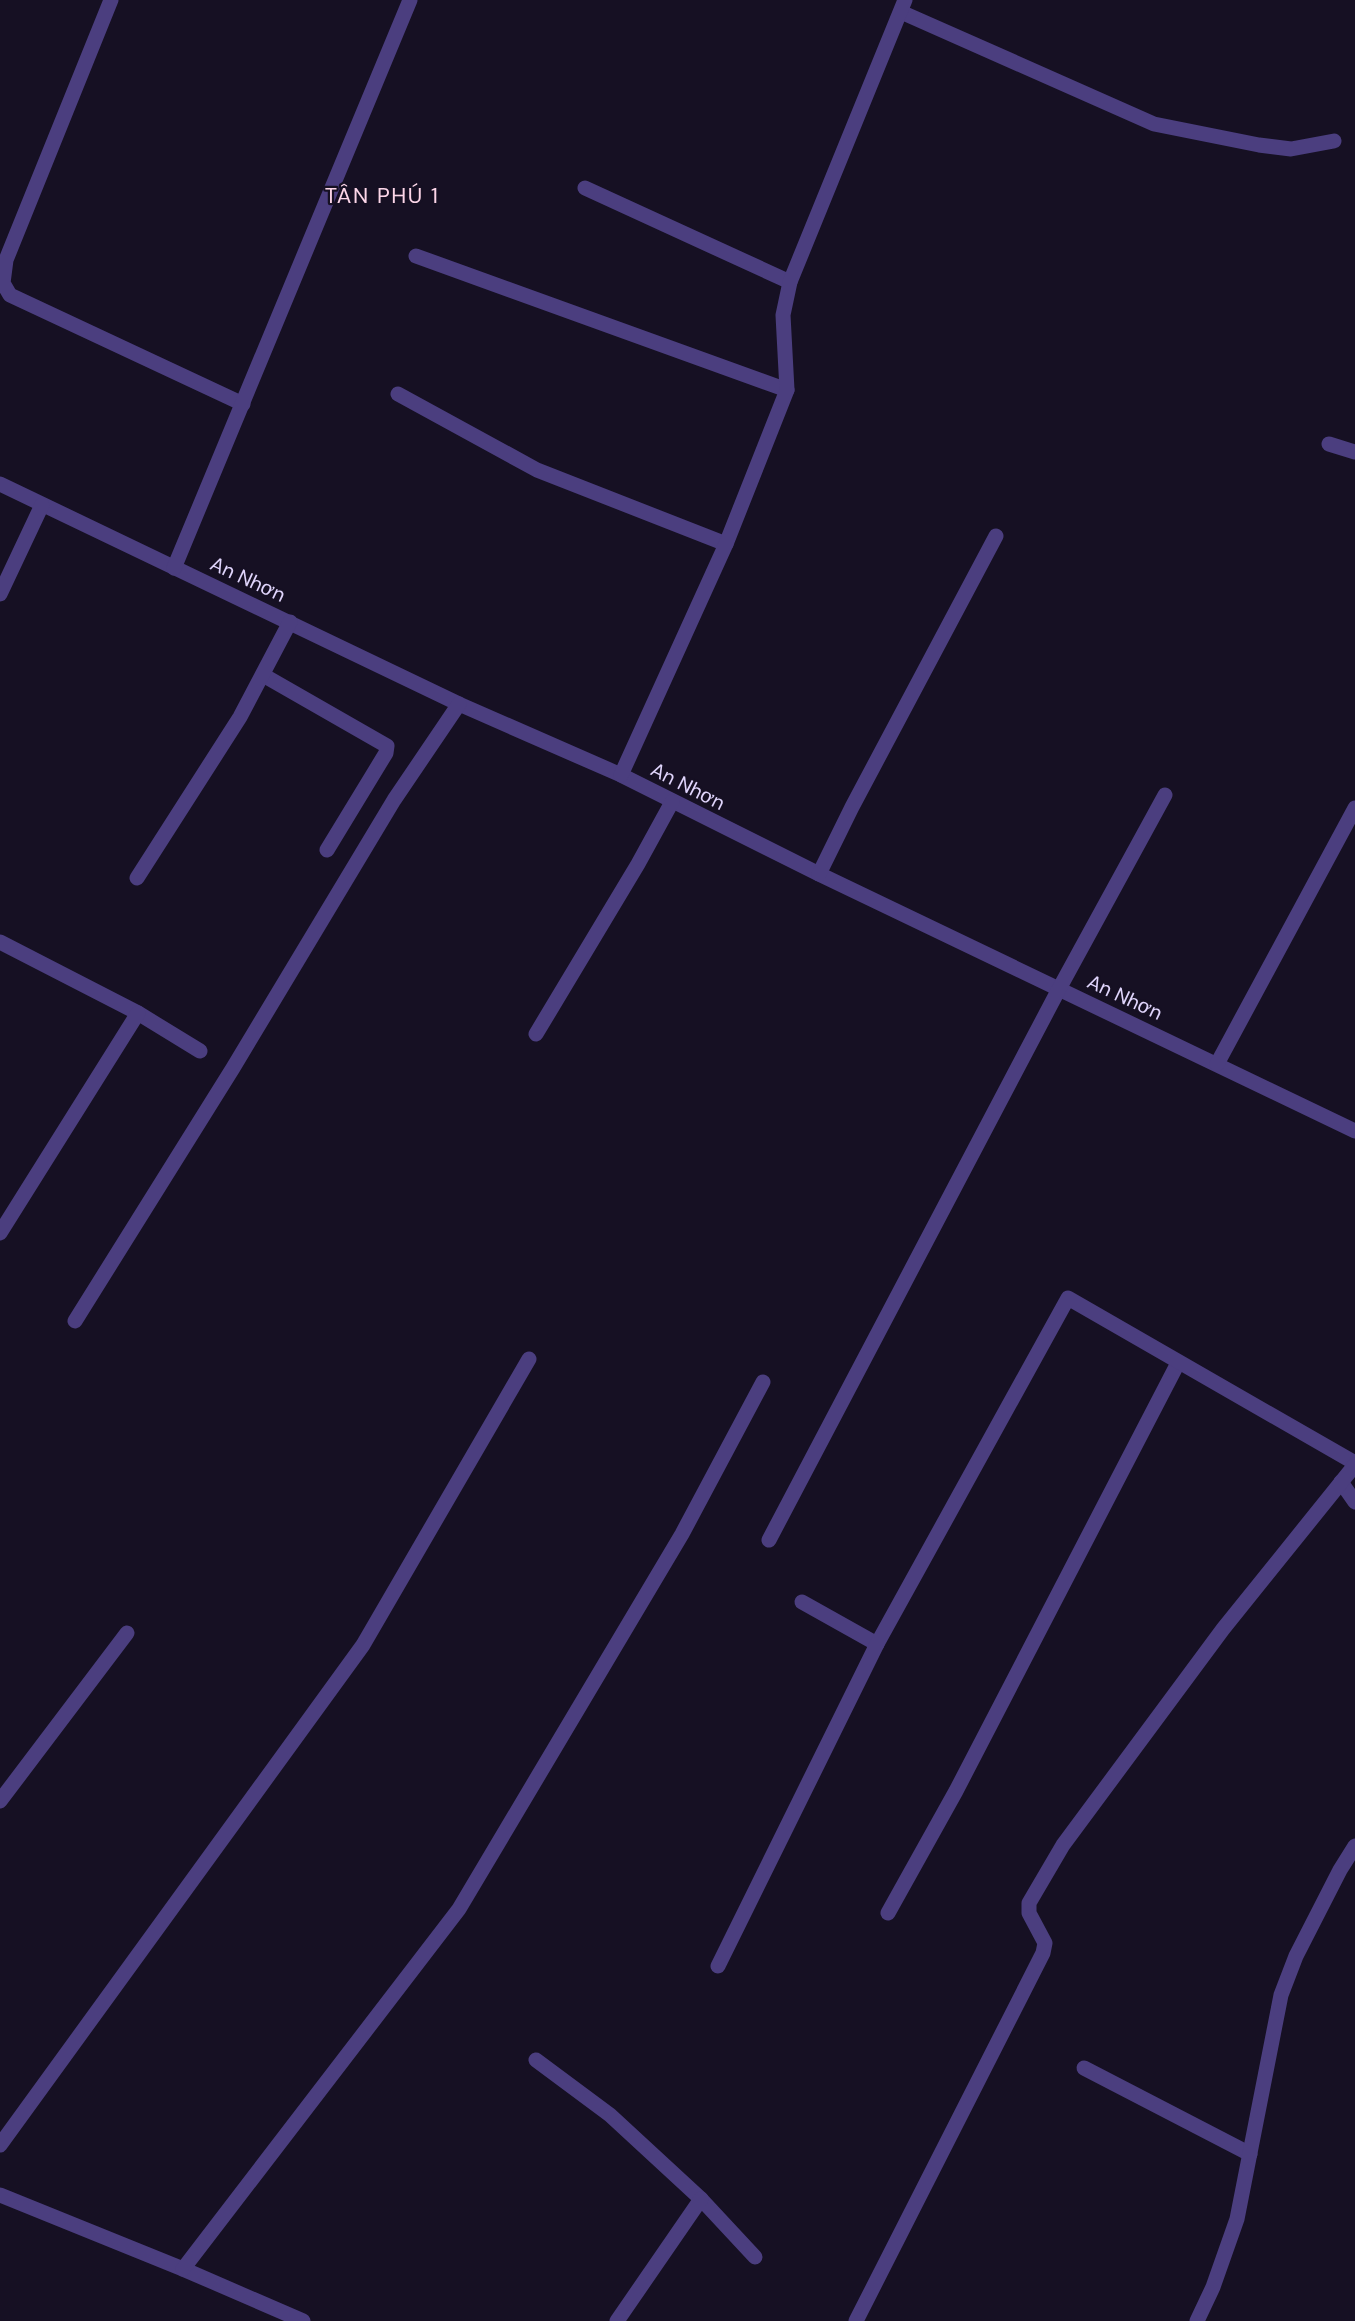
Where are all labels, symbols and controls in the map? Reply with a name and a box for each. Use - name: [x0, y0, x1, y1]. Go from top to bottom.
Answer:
- district label: TÂN PHÚ 1: [325, 181, 439, 210]
- street label: An Nhơn: [206, 550, 290, 608]
- street label: An Nhơn: [646, 756, 730, 816]
- street label: An Nhơn: [1083, 968, 1167, 1026]

